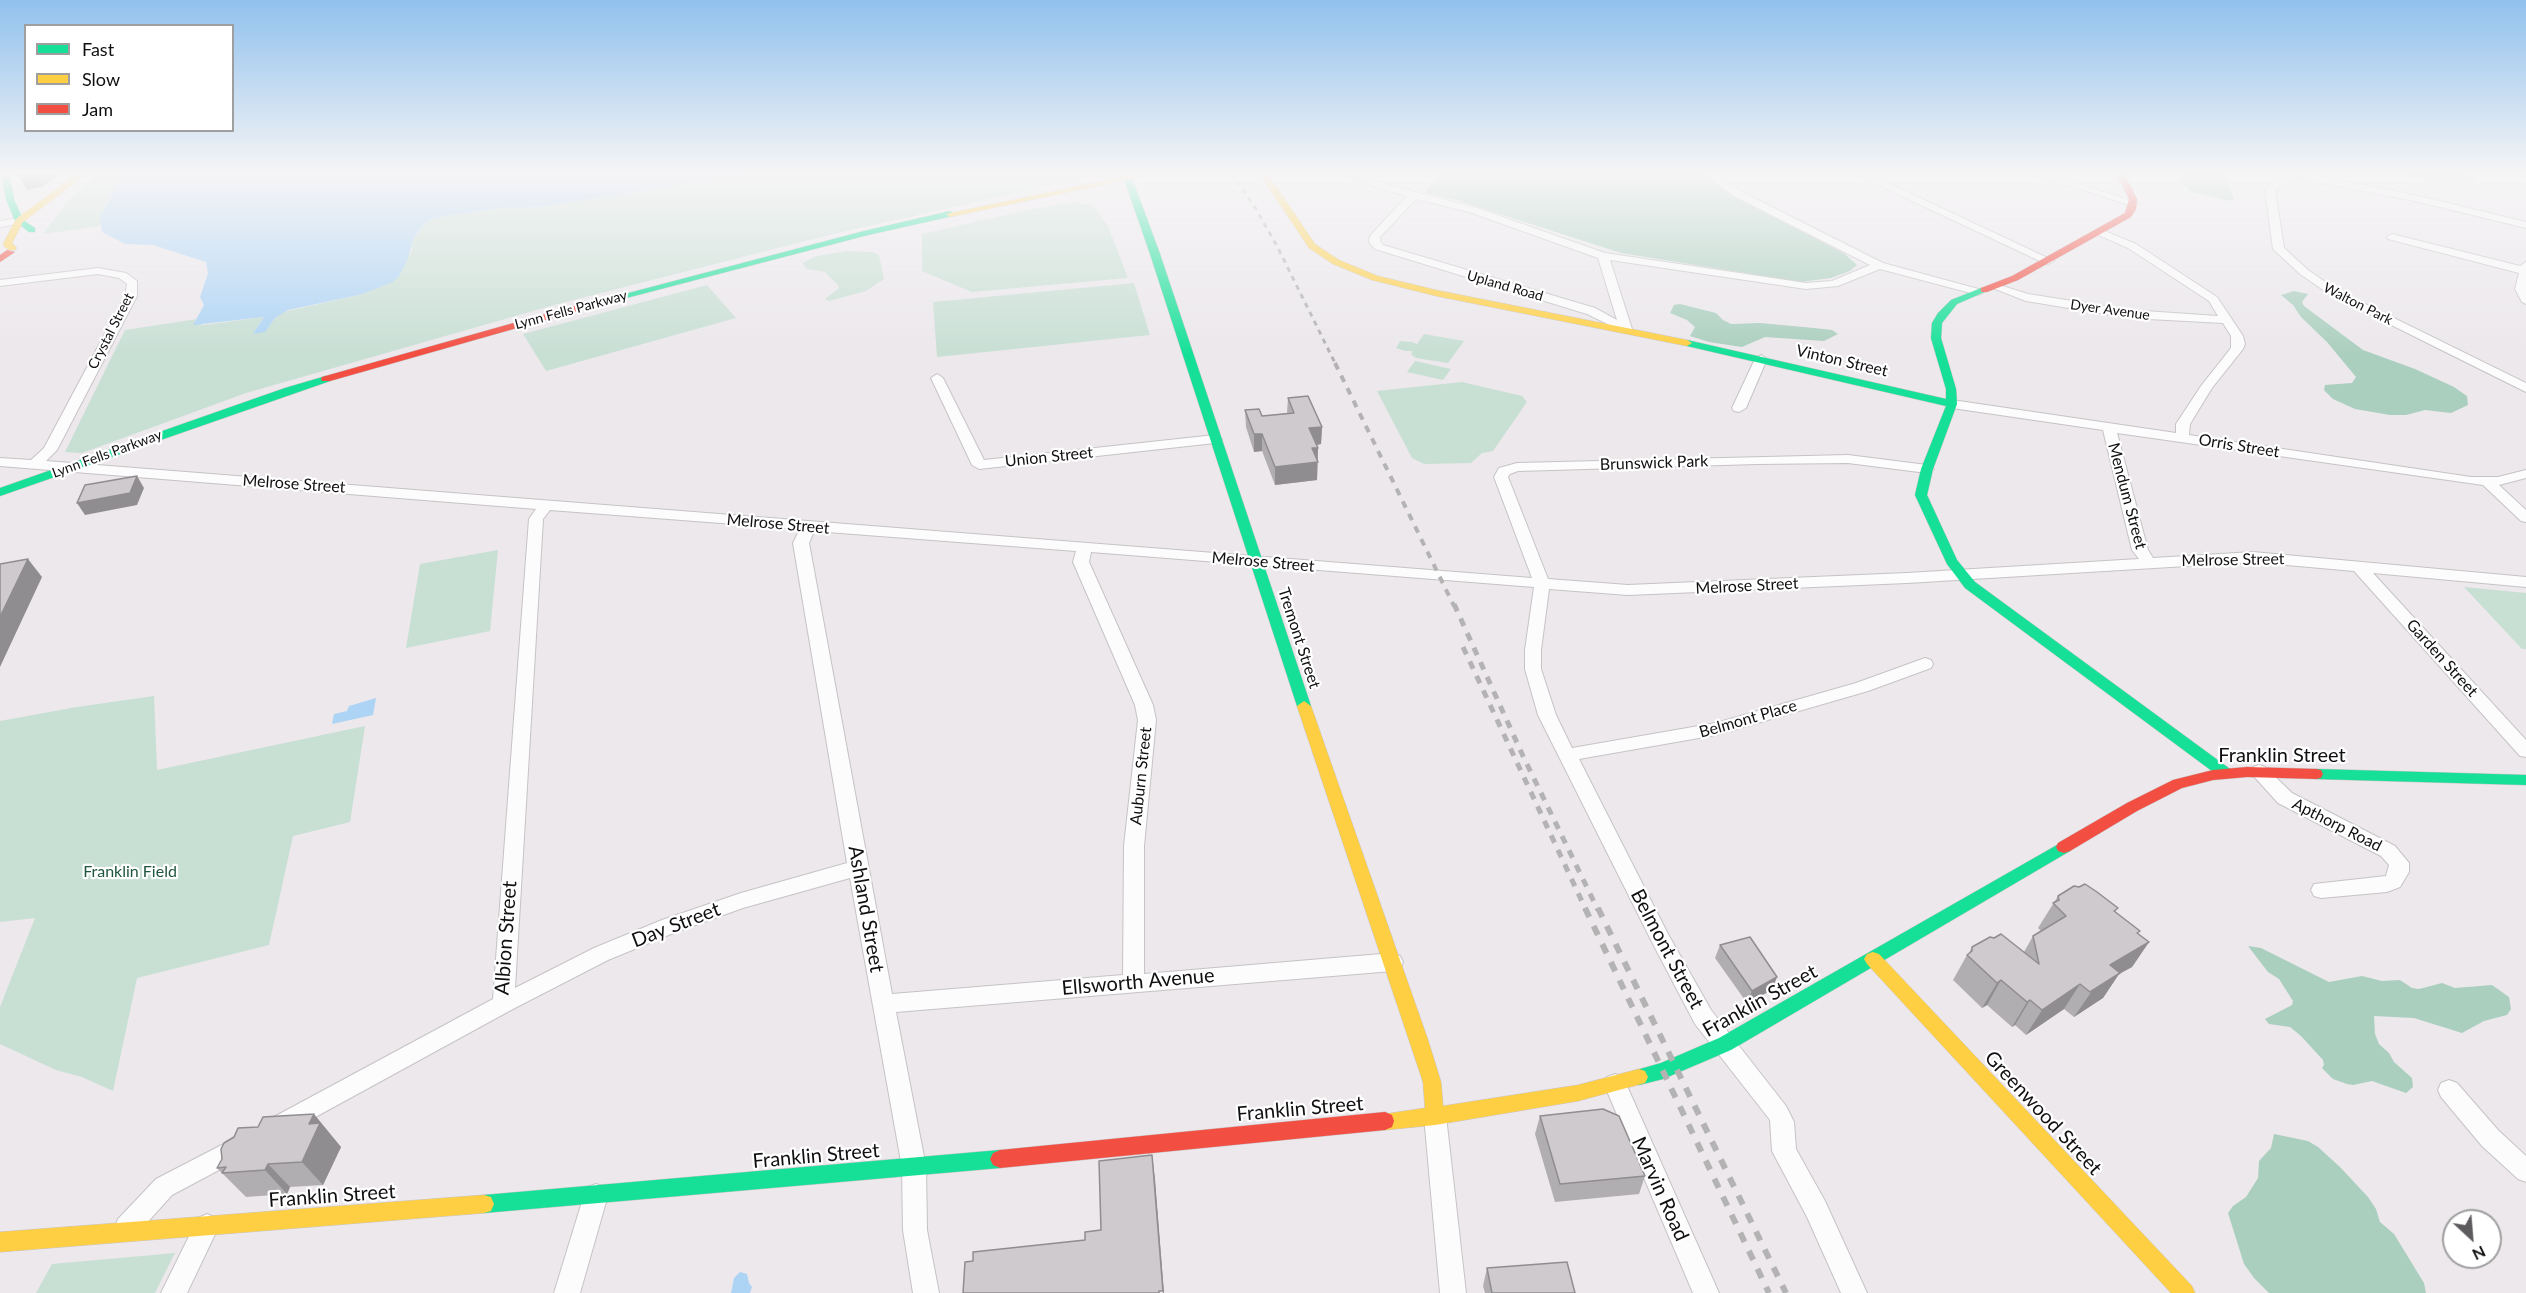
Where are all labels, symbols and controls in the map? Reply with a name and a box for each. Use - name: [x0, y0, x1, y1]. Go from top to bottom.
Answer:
- legend: [24, 24, 234, 132]
- text: Fast: [82, 38, 114, 60]
- text: Slow: [82, 68, 120, 90]
- text: Jam: [82, 98, 113, 120]
- street label: Upland Road: [1465, 267, 1545, 305]
- street label: Walton Park: [2320, 279, 2396, 329]
- street label: Lynn Fells Parkway: [513, 287, 629, 333]
- street label: Crystal Street: [85, 290, 137, 372]
- street label: Dyer Avenue: [2069, 296, 2151, 324]
- street label: Vinton Street: [1794, 341, 1890, 381]
- street label: Lynn Fells Parkway: [50, 426, 164, 482]
- street label: Orris Street: [2197, 430, 2281, 462]
- street label: Mendum Street: [2104, 441, 2150, 551]
- street label: Union Street: [1004, 443, 1094, 471]
- street label: Brunswick Park: [1600, 452, 1708, 474]
- street label: Melrose Street: [242, 471, 346, 497]
- street label: Melrose Street: [726, 510, 830, 538]
- street label: Melrose Street: [1211, 548, 1315, 576]
- street label: Melrose Street: [2181, 550, 2285, 570]
- street label: Melrose Street: [1695, 574, 1799, 598]
- street label: Tremont Street: [1274, 585, 1324, 691]
- street label: Garden Street: [2402, 615, 2482, 701]
- street label: Belmont Place: [1697, 696, 1799, 742]
- street label: Auburn Street: [1126, 726, 1156, 826]
- street label: Franklin Street: [2218, 744, 2346, 768]
- street label: Apthorp Road: [2289, 794, 2385, 856]
- street label: Ashland Street: [843, 844, 889, 974]
- park label: Franklin Field: [83, 862, 177, 882]
- street label: Albion Street: [490, 880, 522, 996]
- street label: Belmont Street: [1625, 885, 1709, 1013]
- street label: Day Street: [628, 897, 724, 953]
- street label: Franklin Street: [1699, 960, 1821, 1042]
- street label: Ellsworth Avenue: [1061, 963, 1215, 1001]
- street label: Greenwood Street: [1979, 1046, 2107, 1180]
- street label: Franklin Street: [1236, 1091, 1364, 1127]
- street label: Marvin Road: [1626, 1133, 1694, 1245]
- street label: Franklin Street: [752, 1138, 880, 1174]
- street label: Franklin Street: [268, 1180, 396, 1212]
- north arrow: [2442, 1209, 2502, 1269]
- text: N: [2470, 1243, 2489, 1265]

